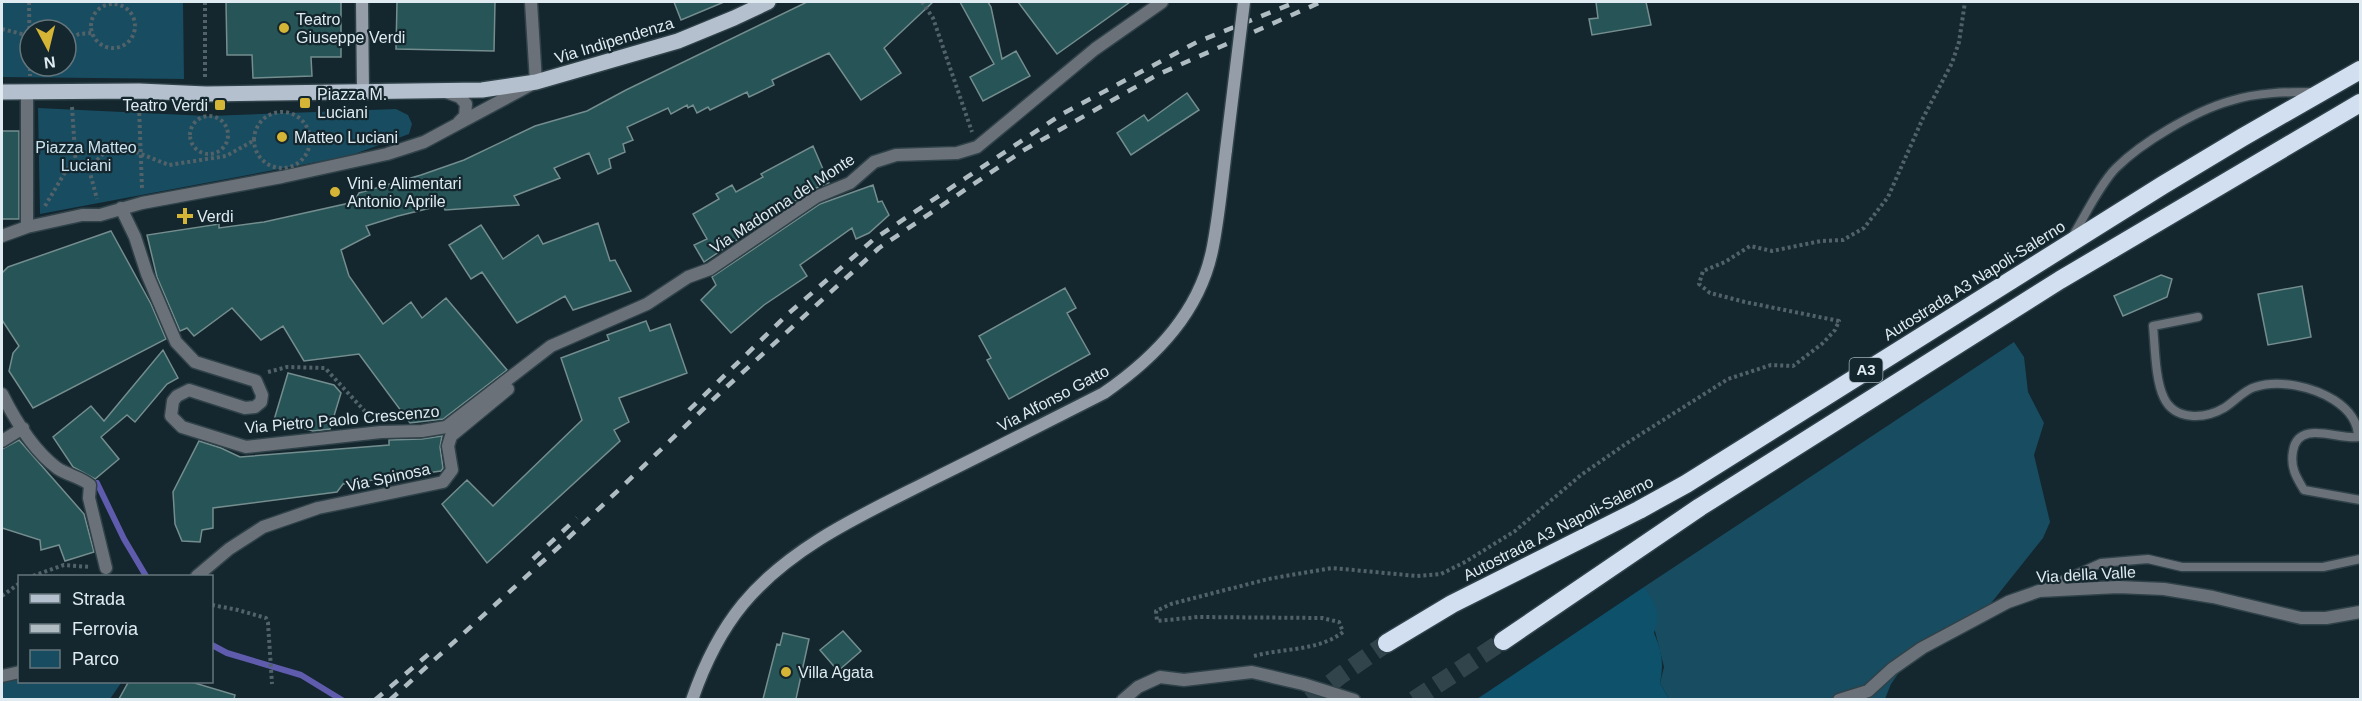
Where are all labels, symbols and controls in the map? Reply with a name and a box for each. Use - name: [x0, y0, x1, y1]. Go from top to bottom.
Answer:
- place label: Teatro Giuseppe Verdi: [296, 11, 405, 46]
- street label: Via Indipendenza: [553, 14, 676, 67]
- north arrow: [18, 18, 78, 78]
- marker: Teatro Giuseppe Verdi: [277, 21, 291, 35]
- text: N: [43, 53, 57, 72]
- place label: Piazza M. Luciani: [317, 86, 387, 121]
- marker: Piazza M. Luciani: [298, 96, 312, 110]
- place label: Teatro Verdi: [123, 97, 208, 114]
- marker: Teatro Verdi: [213, 98, 227, 112]
- place label: Matteo Luciani: [294, 129, 398, 146]
- marker: Matteo Luciani: [275, 130, 289, 144]
- park label: Piazza Matteo Luciani: [35, 139, 137, 174]
- street label: Via Madonna del Monte: [707, 150, 858, 256]
- place label: Vini e Alimentari Antonio Aprile: [347, 175, 461, 210]
- marker: Vini e Alimentari Antonio Aprile: [328, 185, 342, 199]
- place label: Verdi: [197, 208, 233, 225]
- marker: Verdi: [178, 209, 192, 223]
- street label: Autostrada A3 Napoli-Salerno: [1880, 217, 2068, 343]
- road number: A3: [1850, 358, 1882, 382]
- street label: Via Alfonso Gatto: [995, 362, 1112, 435]
- street label: Via Pietro Paolo Crescenzo: [244, 403, 440, 436]
- street label: Via Spinosa: [345, 460, 432, 495]
- street label: Autostrada A3 Napoli-Salerno: [1460, 473, 1656, 584]
- street label: Via della Valle: [2036, 563, 2136, 586]
- legend: [18, 575, 213, 683]
- text: Strada: [72, 589, 126, 609]
- text: Ferrovia: [72, 619, 139, 639]
- text: Parco: [72, 649, 119, 669]
- place label: Villa Agata: [798, 664, 873, 681]
- marker: Villa Agata: [779, 665, 793, 679]

